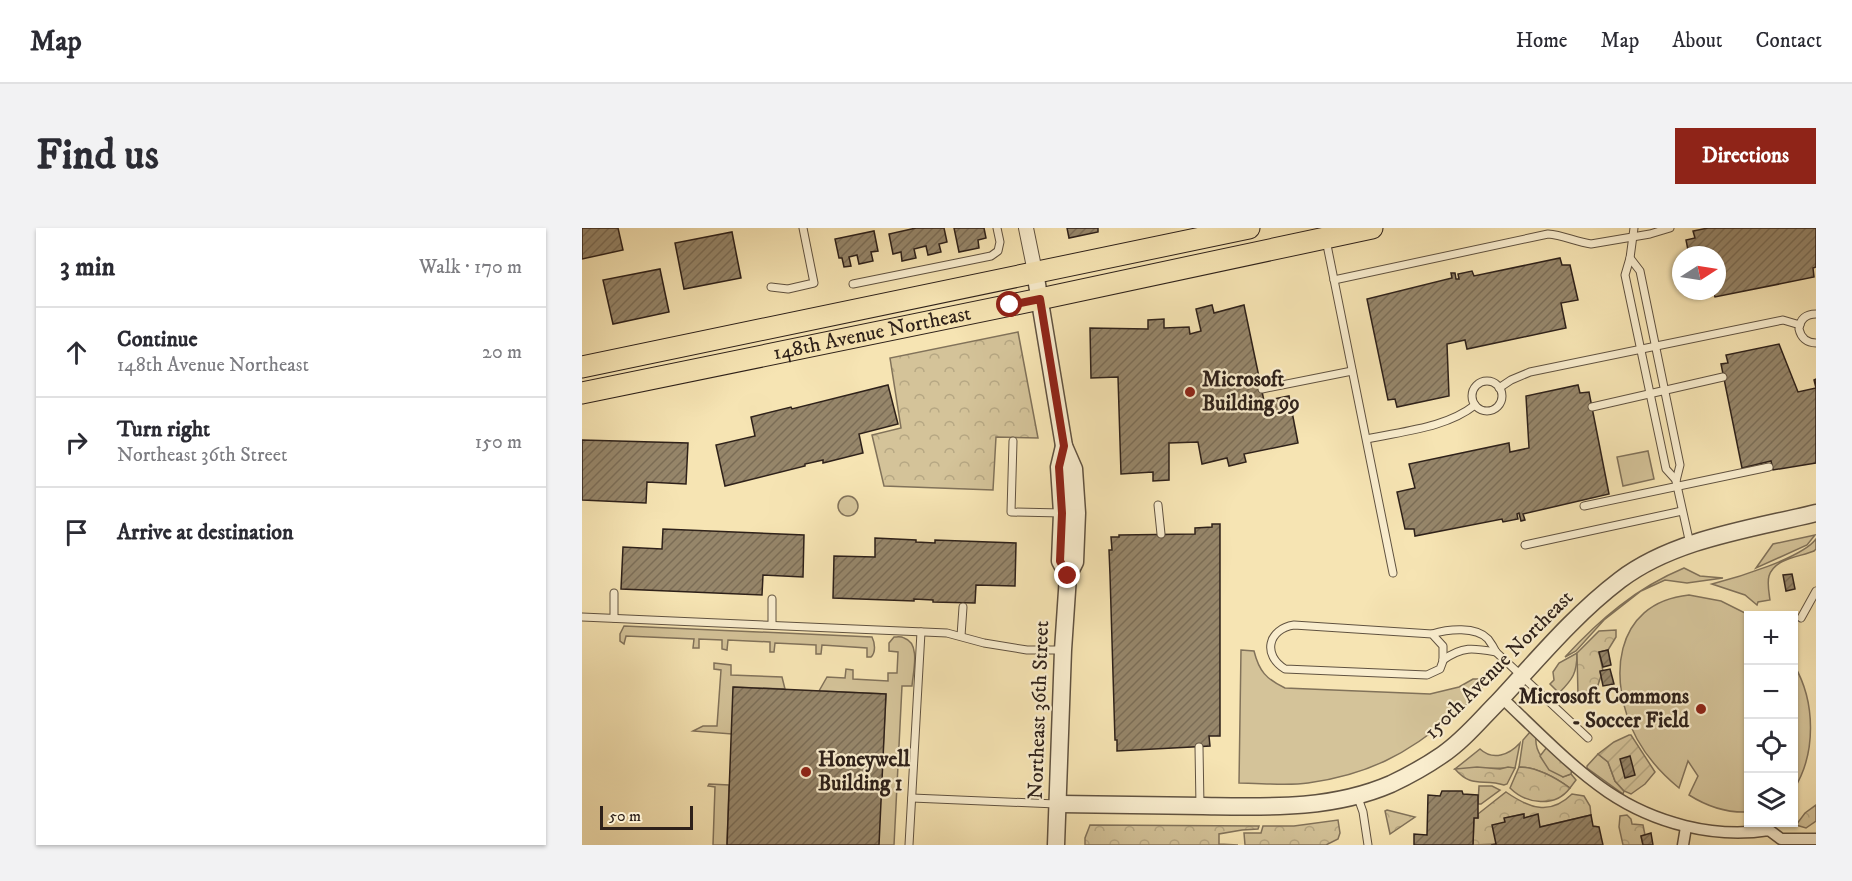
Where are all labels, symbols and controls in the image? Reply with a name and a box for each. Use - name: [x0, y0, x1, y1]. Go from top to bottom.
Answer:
- text: Map: [30, 24, 82, 59]
- text: Home: [1516, 28, 1568, 54]
- text: Map: [1601, 28, 1639, 54]
- text: About: [1672, 28, 1723, 54]
- text: Contact: [1756, 28, 1822, 54]
- button: Directions: [1675, 128, 1816, 184]
- text: Find us: [36, 130, 159, 182]
- north arrow: [1672, 246, 1726, 300]
- text: 3 min: [60, 251, 115, 284]
- text: Walk · 170 m: [419, 255, 522, 280]
- route start: [996, 291, 1022, 317]
- street label: 148th Avenue Northeast: [771, 300, 974, 366]
- text: Continue: [117, 326, 198, 353]
- icon: ahead: [60, 336, 93, 369]
- text: 20 m: [482, 340, 522, 365]
- text: 148th Avenue Northeast: [117, 353, 309, 378]
- place label: Microsoft Building 99: [1202, 367, 1300, 417]
- marker: Microsoft Building 99: [1183, 385, 1197, 399]
- text: Turn right: [117, 416, 210, 443]
- icon: right: [60, 426, 93, 459]
- text: 150 m: [475, 430, 522, 455]
- text: Northeast 36th Street: [117, 443, 287, 468]
- icon: arrive: [60, 516, 93, 549]
- text: Arrive at destination: [117, 519, 294, 546]
- route end: [1054, 562, 1080, 588]
- street label: 150th Avenue Northeast: [1419, 585, 1579, 745]
- map controls: [1744, 611, 1798, 827]
- button: +: [1744, 611, 1798, 665]
- street label: Northeast 36th Street: [1023, 620, 1055, 800]
- button: −: [1744, 665, 1798, 719]
- place label: Microsoft Commons - Soccer Field: [1518, 684, 1690, 734]
- marker: Microsoft Commons - Soccer Field: [1694, 702, 1708, 716]
- button: locate: [1744, 719, 1798, 773]
- place label: Honeywell Building 1: [818, 747, 910, 797]
- marker: Honeywell Building 1: [799, 765, 813, 779]
- button: layers: [1744, 773, 1798, 827]
- scale bar: [600, 803, 693, 830]
- text: 50 m: [609, 806, 641, 826]

